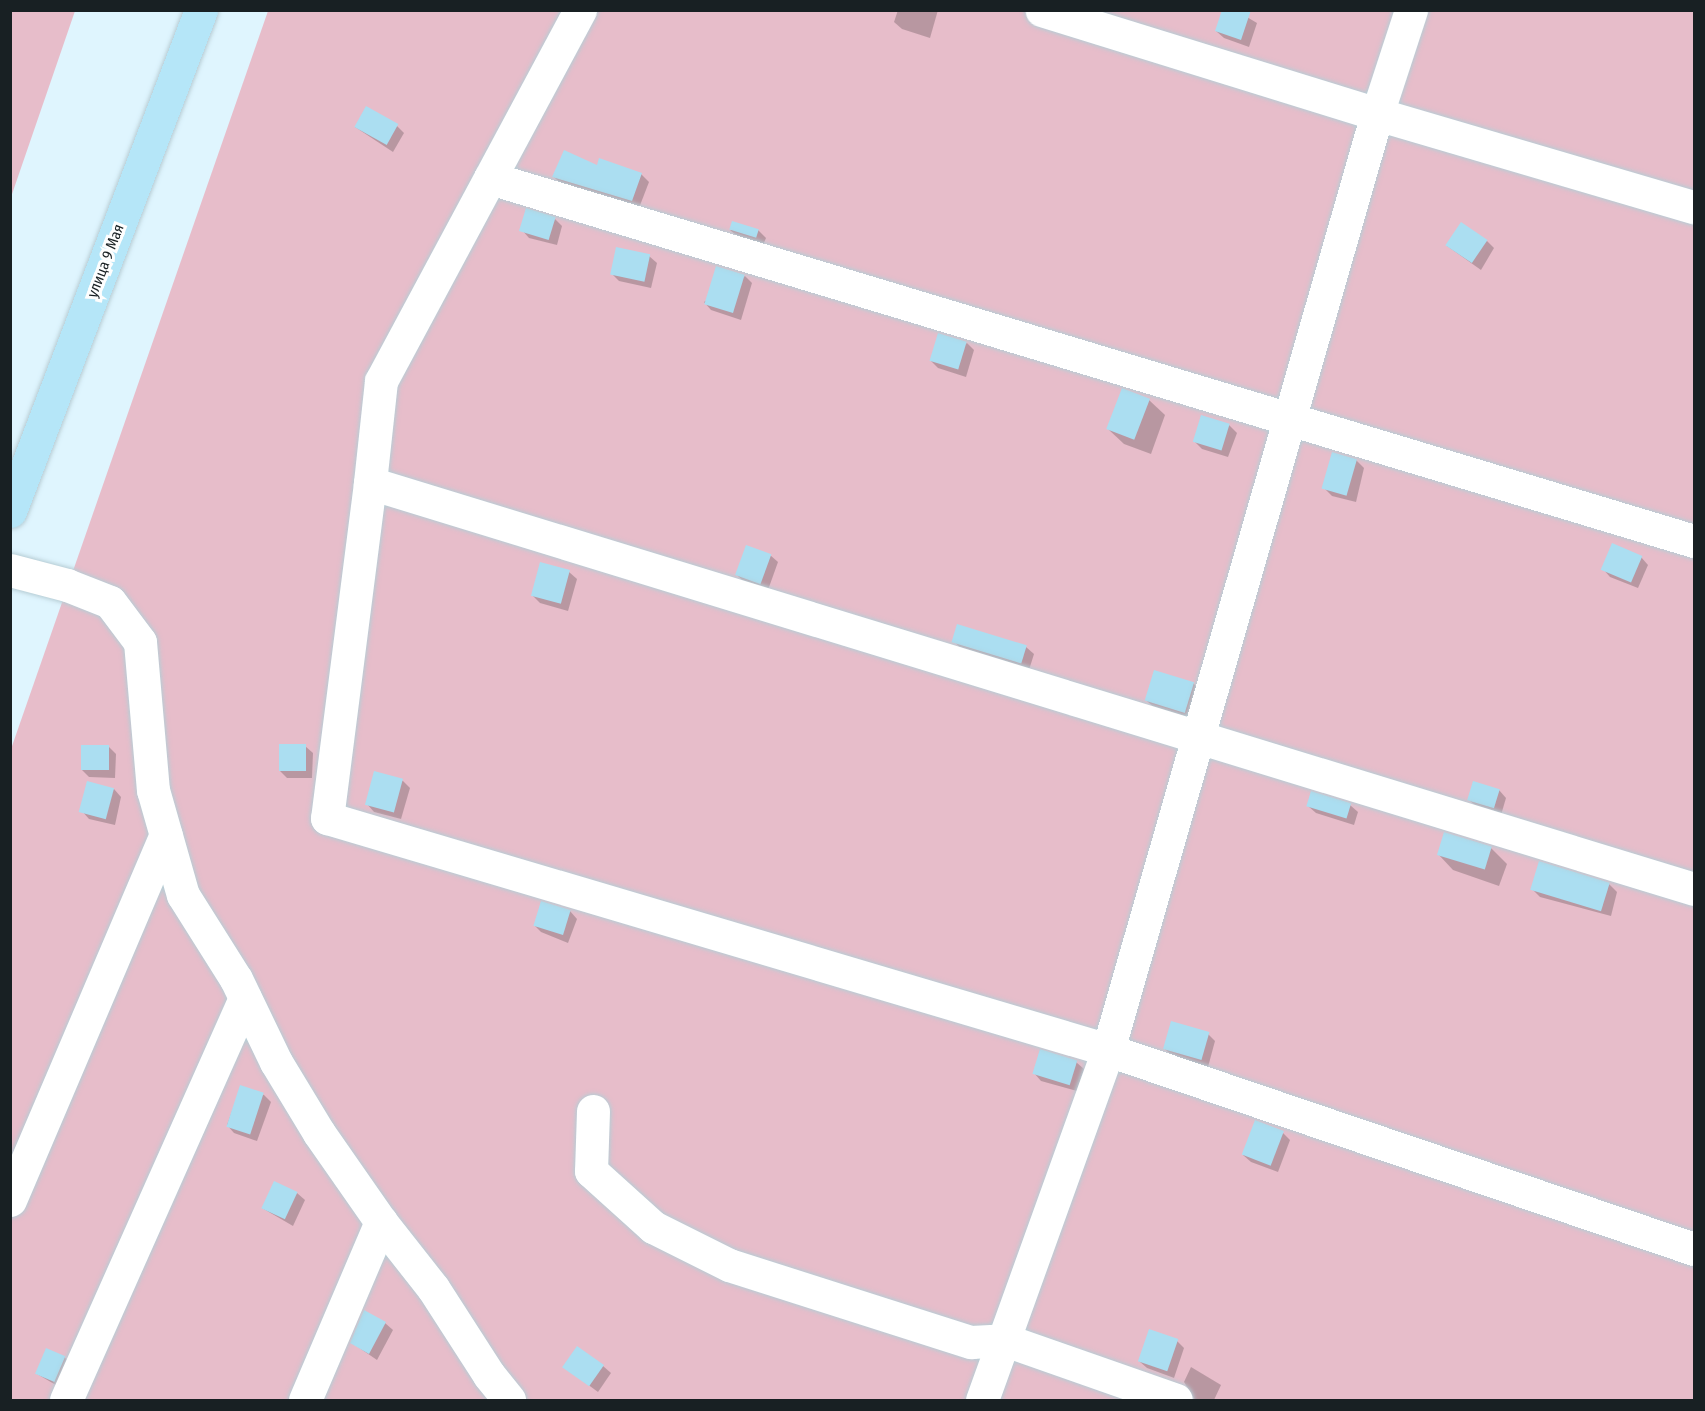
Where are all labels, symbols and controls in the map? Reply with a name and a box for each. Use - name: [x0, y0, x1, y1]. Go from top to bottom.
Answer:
- street label: улица 9 Мая: [84, 222, 128, 300]

